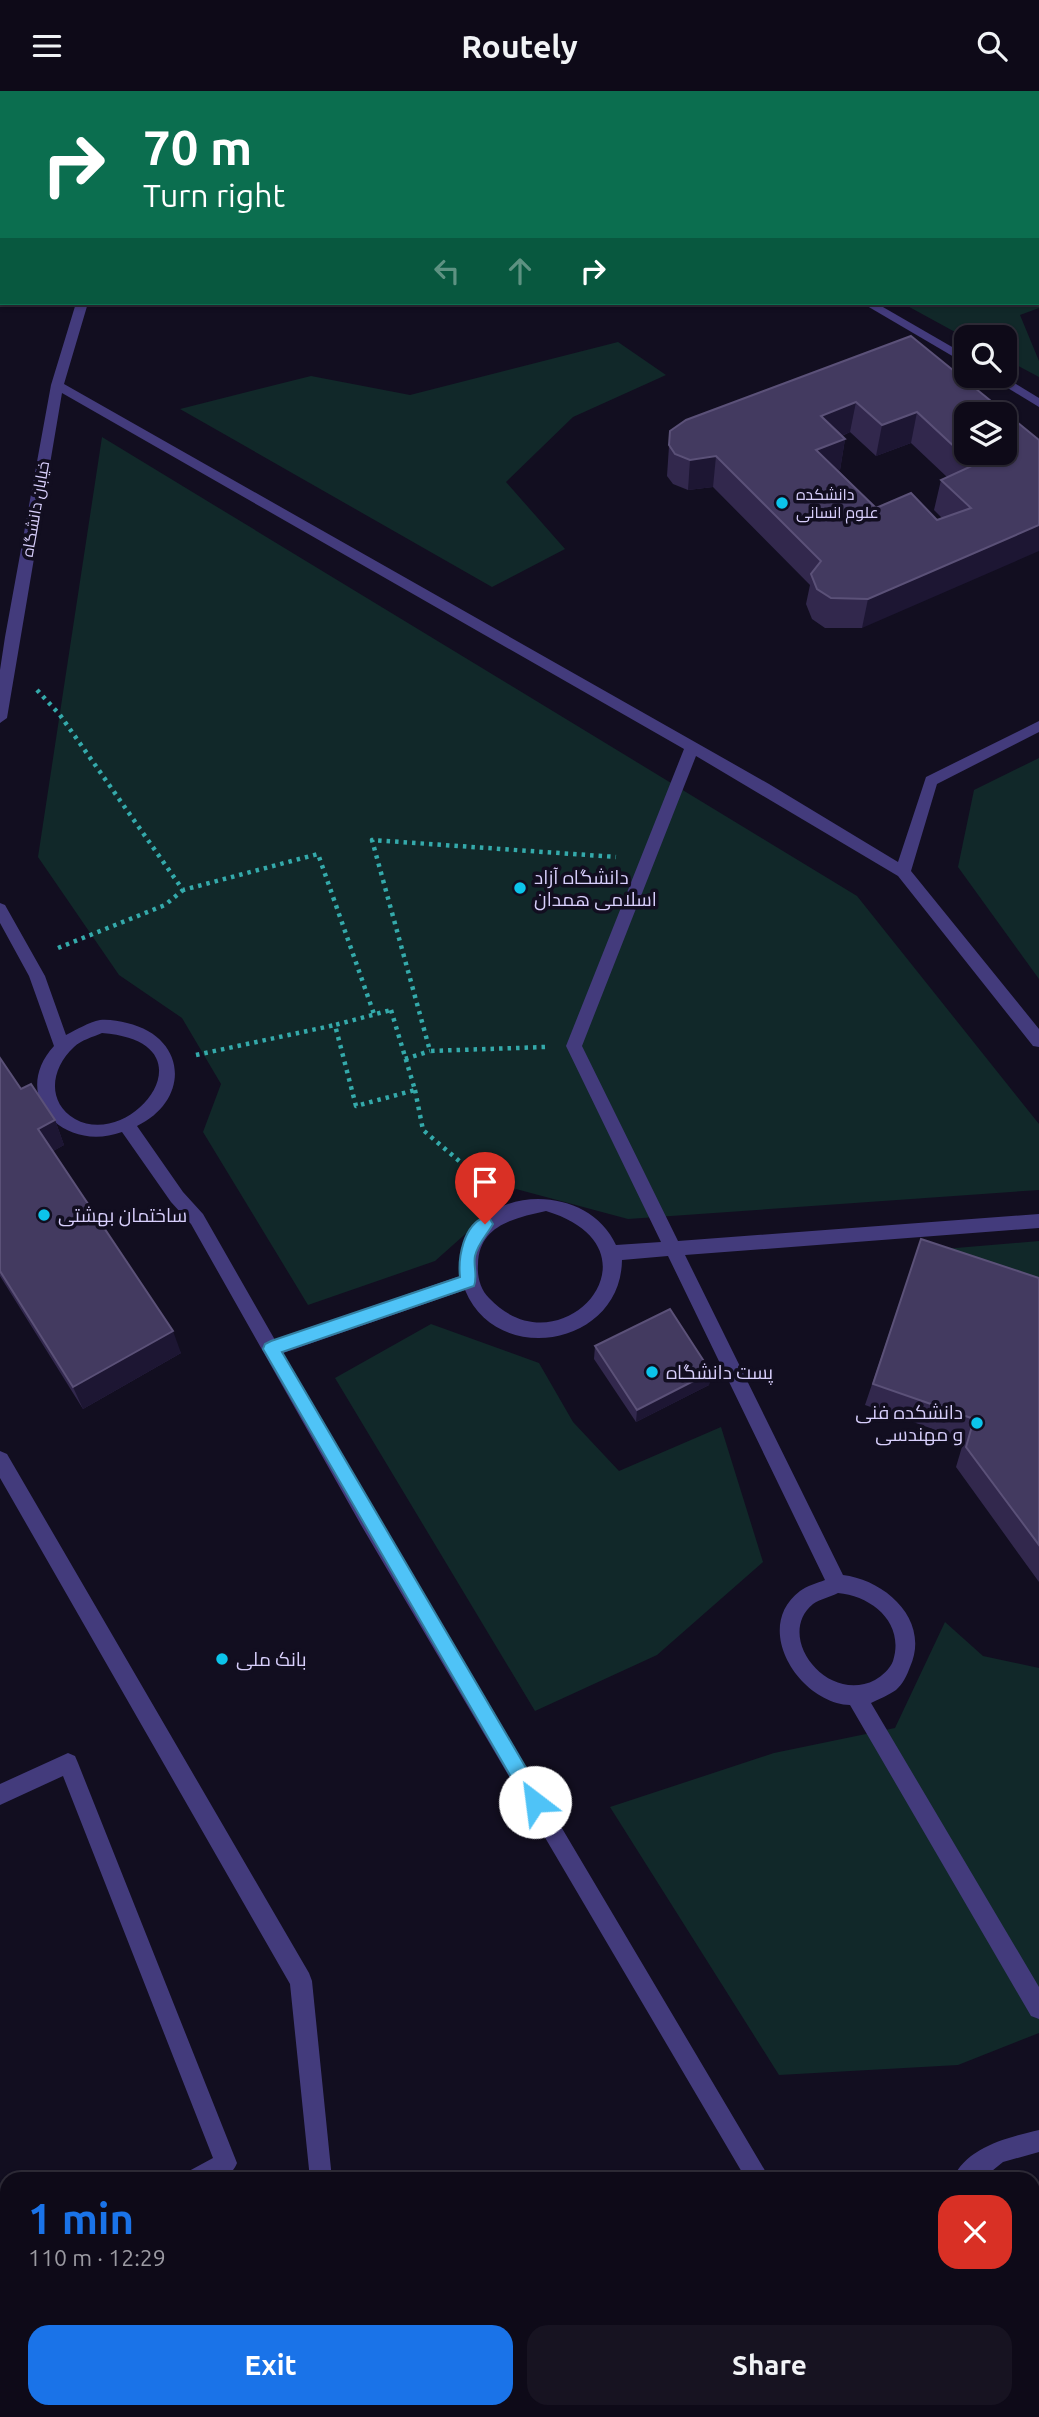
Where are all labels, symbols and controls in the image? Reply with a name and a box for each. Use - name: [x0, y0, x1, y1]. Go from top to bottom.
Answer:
- icon: menu: [28, 27, 66, 65]
- icon: search: [973, 27, 1011, 65]
- text: Routely: [461, 28, 578, 64]
- icon: right: [28, 119, 119, 210]
- text: 70 m: [143, 119, 252, 174]
- text: Turn right: [143, 177, 285, 213]
- icon: left: [428, 252, 466, 290]
- icon: ahead: [501, 252, 539, 290]
- icon: right: [574, 252, 612, 290]
- map controls: [954, 325, 1017, 465]
- button: search: [954, 325, 1017, 388]
- button: layers: [954, 402, 1017, 465]
- street label: خیابان دانشگاه: [18, 460, 54, 559]
- place label: دانشکده علوم انسانی: [796, 485, 879, 524]
- marker: دانشکده علوم انسانی: [774, 495, 790, 511]
- place label: دانشگاه آزاد اسلامی همدان: [534, 866, 657, 911]
- marker: دانشگاه آزاد اسلامی همدان: [512, 880, 528, 896]
- pin: [455, 1152, 515, 1224]
- icon: arrive: [466, 1163, 504, 1201]
- place label: ساختمان بهشتی: [58, 1204, 187, 1227]
- marker: ساختمان بهشتی: [36, 1207, 52, 1223]
- place label: پست دانشگاه: [666, 1361, 773, 1385]
- marker: پست دانشگاه: [644, 1364, 660, 1380]
- place label: دانشکده فنی و مهندسی: [855, 1401, 963, 1446]
- marker: دانشکده فنی و مهندسی: [969, 1415, 985, 1431]
- place label: بانک ملی: [236, 1648, 306, 1671]
- marker: بانک ملی: [214, 1651, 230, 1667]
- position arrow: [498, 1765, 572, 1839]
- text: 1 min: [28, 2195, 134, 2242]
- button: close: [938, 2195, 1012, 2269]
- text: 110 m · 12:29: [28, 2245, 166, 2270]
- button: Exit: [28, 2325, 513, 2405]
- button: Share: [527, 2325, 1012, 2405]

